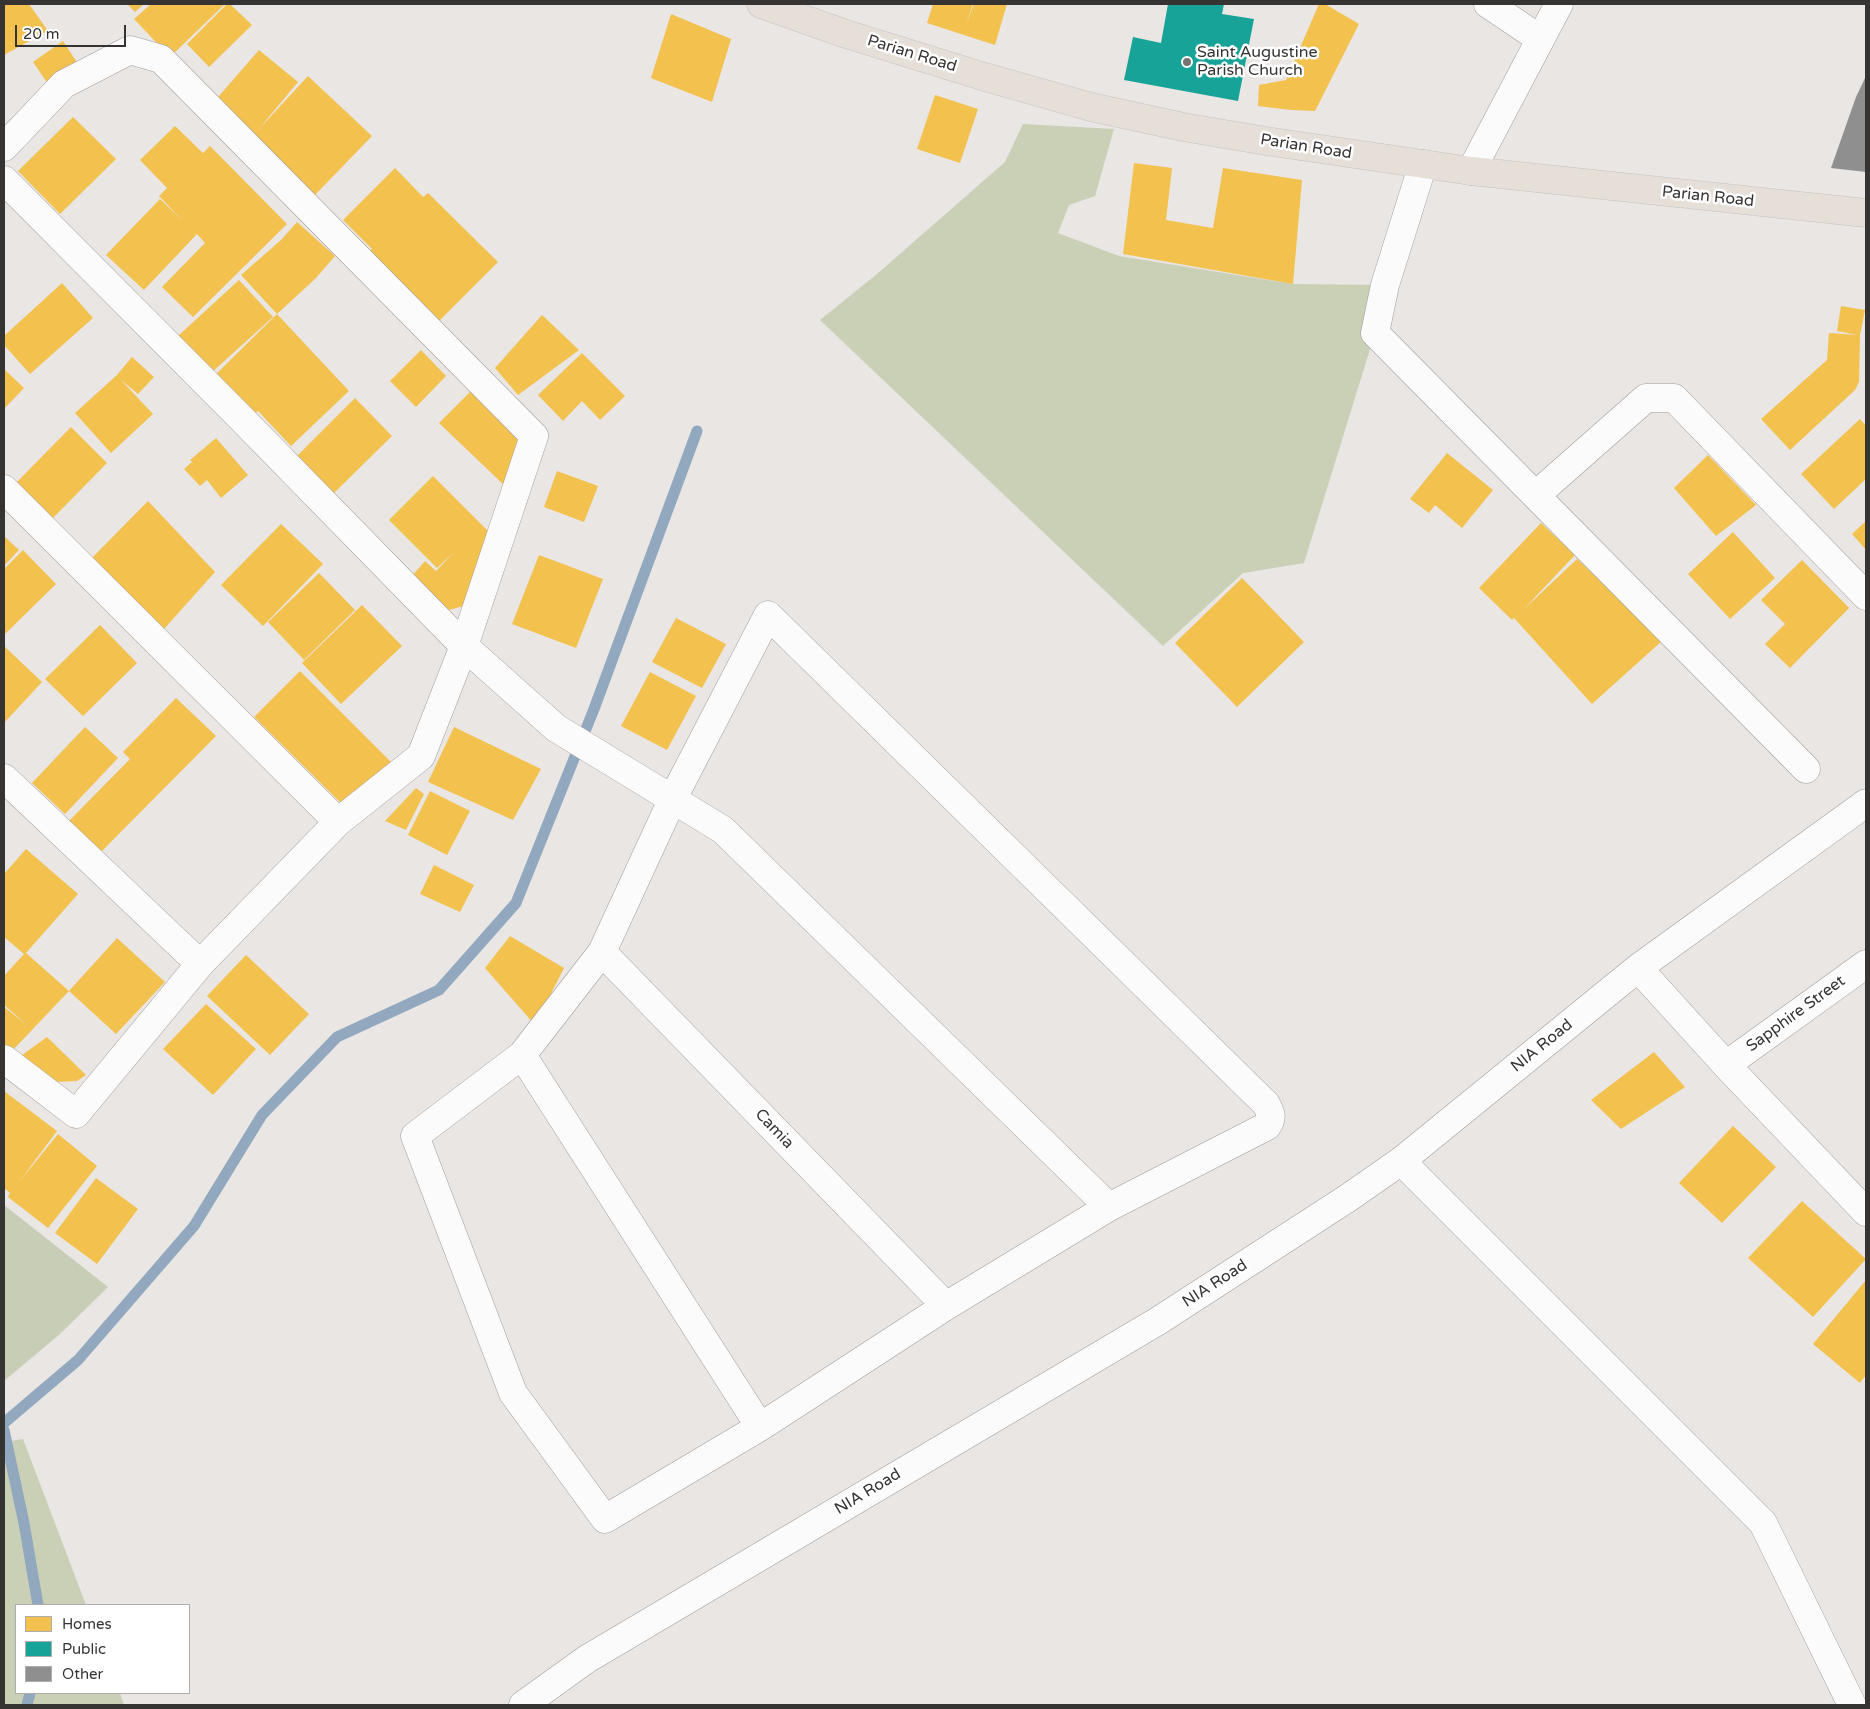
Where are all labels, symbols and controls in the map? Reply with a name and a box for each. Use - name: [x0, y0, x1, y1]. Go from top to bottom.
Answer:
- scale bar: [18, 15, 129, 47]
- text: 20 m: [23, 25, 60, 43]
- street label: Parian Road: [865, 31, 959, 77]
- place label: Saint Augustine Parish Church: [1197, 43, 1317, 81]
- marker: Saint Augustine Parish Church: [1181, 56, 1193, 68]
- street label: Parian Road: [1259, 130, 1353, 164]
- street label: Parian Road: [1661, 183, 1755, 211]
- street label: Sapphire Street: [1743, 972, 1849, 1056]
- street label: NIA Road: [1507, 1015, 1577, 1077]
- street label: Camia: [751, 1105, 797, 1153]
- street label: NIA Road: [1179, 1256, 1251, 1312]
- street label: NIA Road: [831, 1465, 905, 1519]
- legend: [15, 1604, 190, 1694]
- text: Homes: [62, 1615, 112, 1633]
- text: Public: [62, 1640, 106, 1658]
- text: Other: [62, 1665, 103, 1683]

